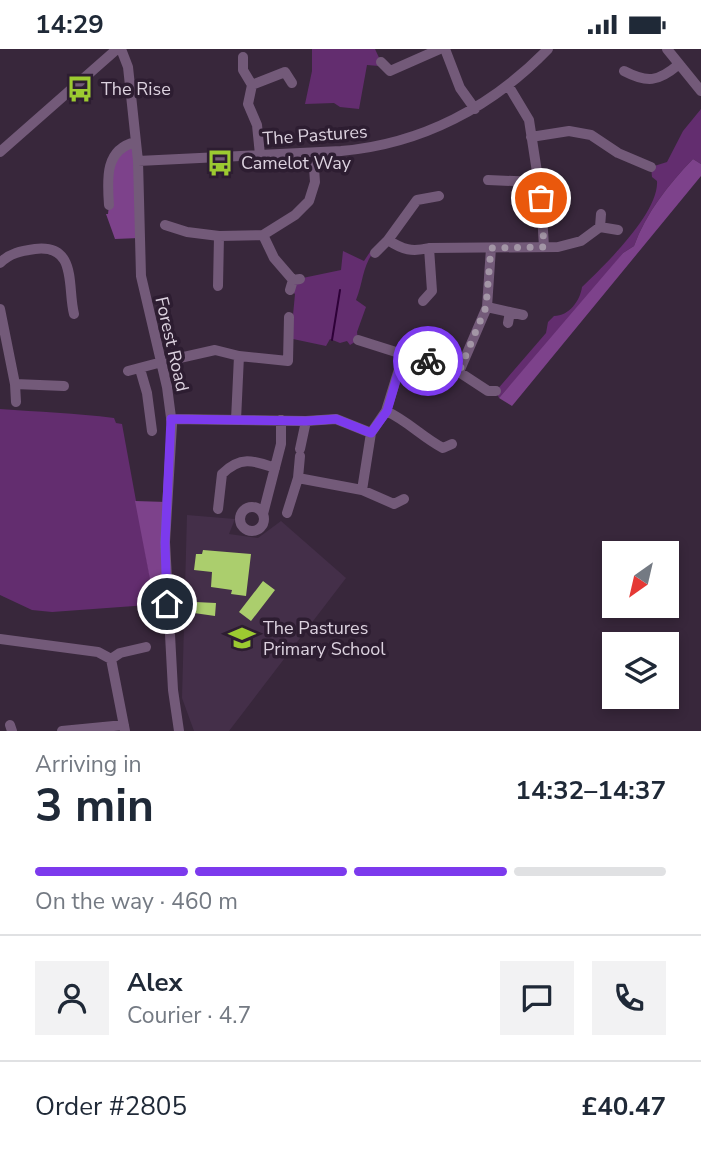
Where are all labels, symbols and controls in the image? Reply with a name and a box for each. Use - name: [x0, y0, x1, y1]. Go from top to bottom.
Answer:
- text: 14:29: [35, 7, 104, 42]
- bus stop icon: The Rise: [65, 74, 95, 104]
- place label: The Rise: [101, 77, 171, 101]
- street label: The Pastures: [262, 119, 368, 151]
- bus stop icon: Camelot Way: [205, 148, 235, 178]
- place label: Camelot Way: [241, 151, 352, 175]
- pin: [511, 168, 571, 228]
- icon: bag: [522, 179, 560, 217]
- street label: Forest Road: [149, 294, 195, 394]
- courier: [393, 326, 463, 396]
- icon: bike: [409, 342, 447, 380]
- north arrow: [602, 541, 679, 618]
- map controls: [602, 541, 679, 709]
- pin: [137, 574, 197, 634]
- icon: home: [148, 585, 186, 623]
- place label: The Pastures Primary School: [263, 616, 386, 661]
- school or university icon: The Pastures Primary School: [227, 623, 257, 653]
- button: layers: [602, 632, 679, 709]
- text: Arriving in: [35, 749, 142, 780]
- text: 14:32–14:37: [515, 773, 666, 808]
- text: 3 min: [35, 774, 154, 837]
- text: On the way · 460 m: [35, 886, 238, 917]
- button: person: [35, 961, 109, 1035]
- button: chat: [500, 961, 574, 1035]
- button: phone: [592, 961, 666, 1035]
- text: Alex: [127, 965, 183, 1000]
- text: Courier · 4.7: [127, 1000, 251, 1031]
- text: Order #2805: [35, 1089, 187, 1124]
- text: £40.47: [582, 1089, 666, 1124]

